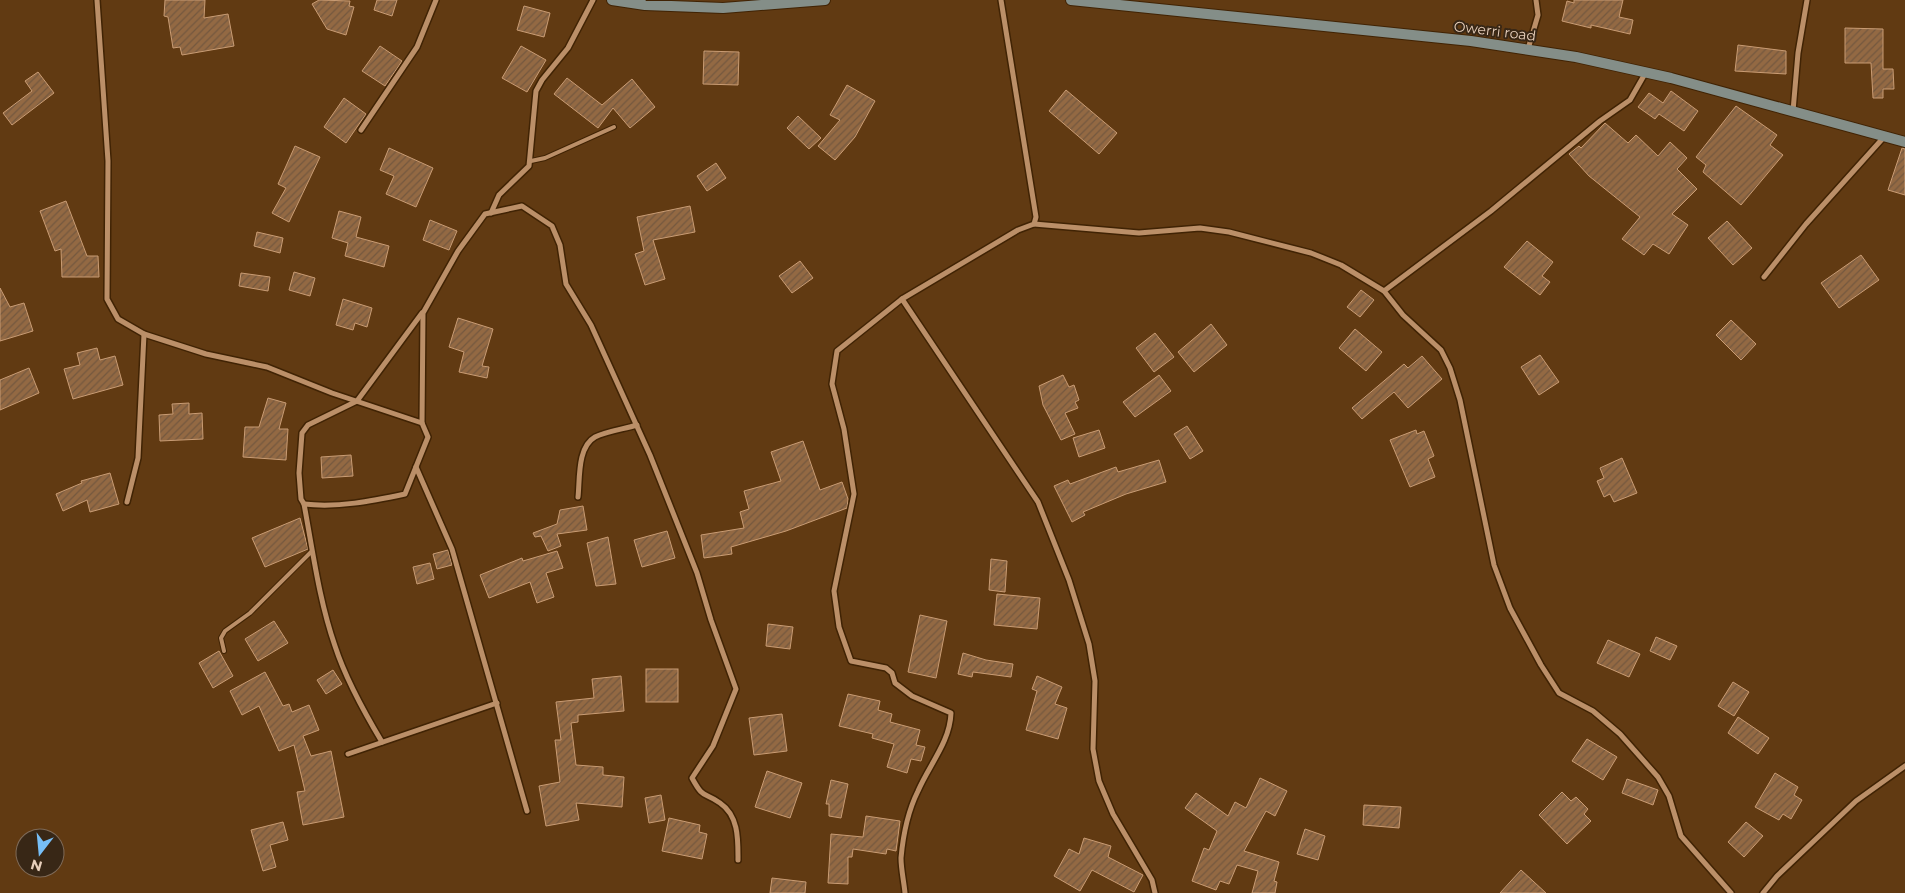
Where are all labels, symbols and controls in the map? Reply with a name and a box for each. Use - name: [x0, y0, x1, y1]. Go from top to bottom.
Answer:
- street label: Owerri road: [1453, 17, 1537, 45]
- north arrow: [15, 828, 65, 878]
- text: N: [28, 855, 44, 876]

